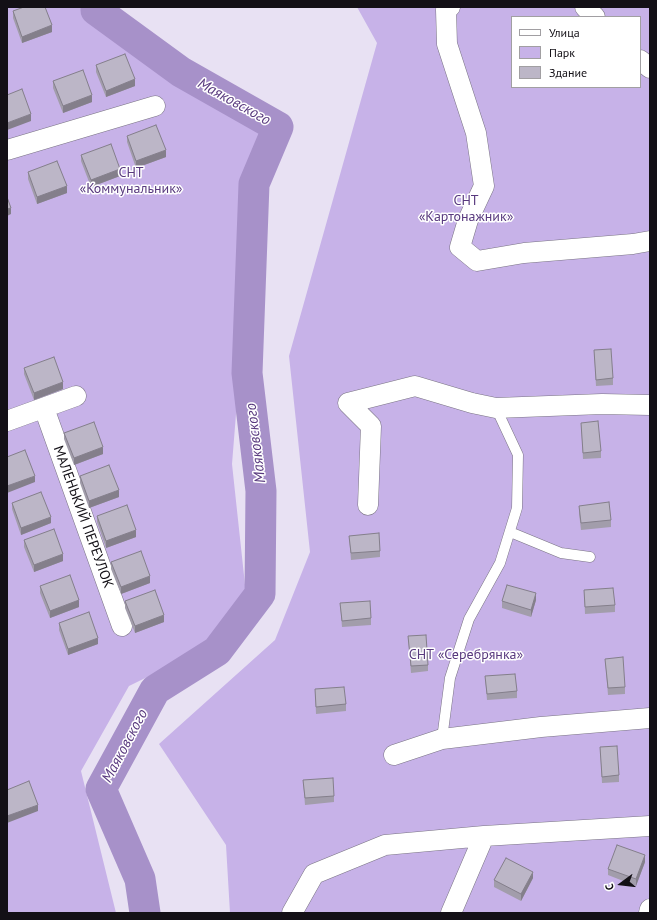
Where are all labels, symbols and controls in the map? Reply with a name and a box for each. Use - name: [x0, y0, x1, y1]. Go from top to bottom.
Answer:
- legend: [511, 16, 641, 88]
- text: Улица: [549, 25, 580, 40]
- text: Парк: [549, 45, 575, 60]
- text: Здание: [549, 65, 587, 80]
- water label: Маяковского: [194, 75, 274, 129]
- park label: СНТ «Коммунальник»: [79, 165, 183, 198]
- park label: СНТ «Картонажник»: [419, 193, 513, 226]
- water label: Маяковского: [242, 402, 270, 484]
- street label: МАЛЕНЬКИЙ ПЕРЕУЛОК: [49, 444, 117, 590]
- park label: СНТ «Серебрянка»: [409, 647, 523, 663]
- water label: Маяковского: [98, 706, 152, 786]
- north arrow: [601, 864, 641, 904]
- text: С: [602, 882, 617, 892]

